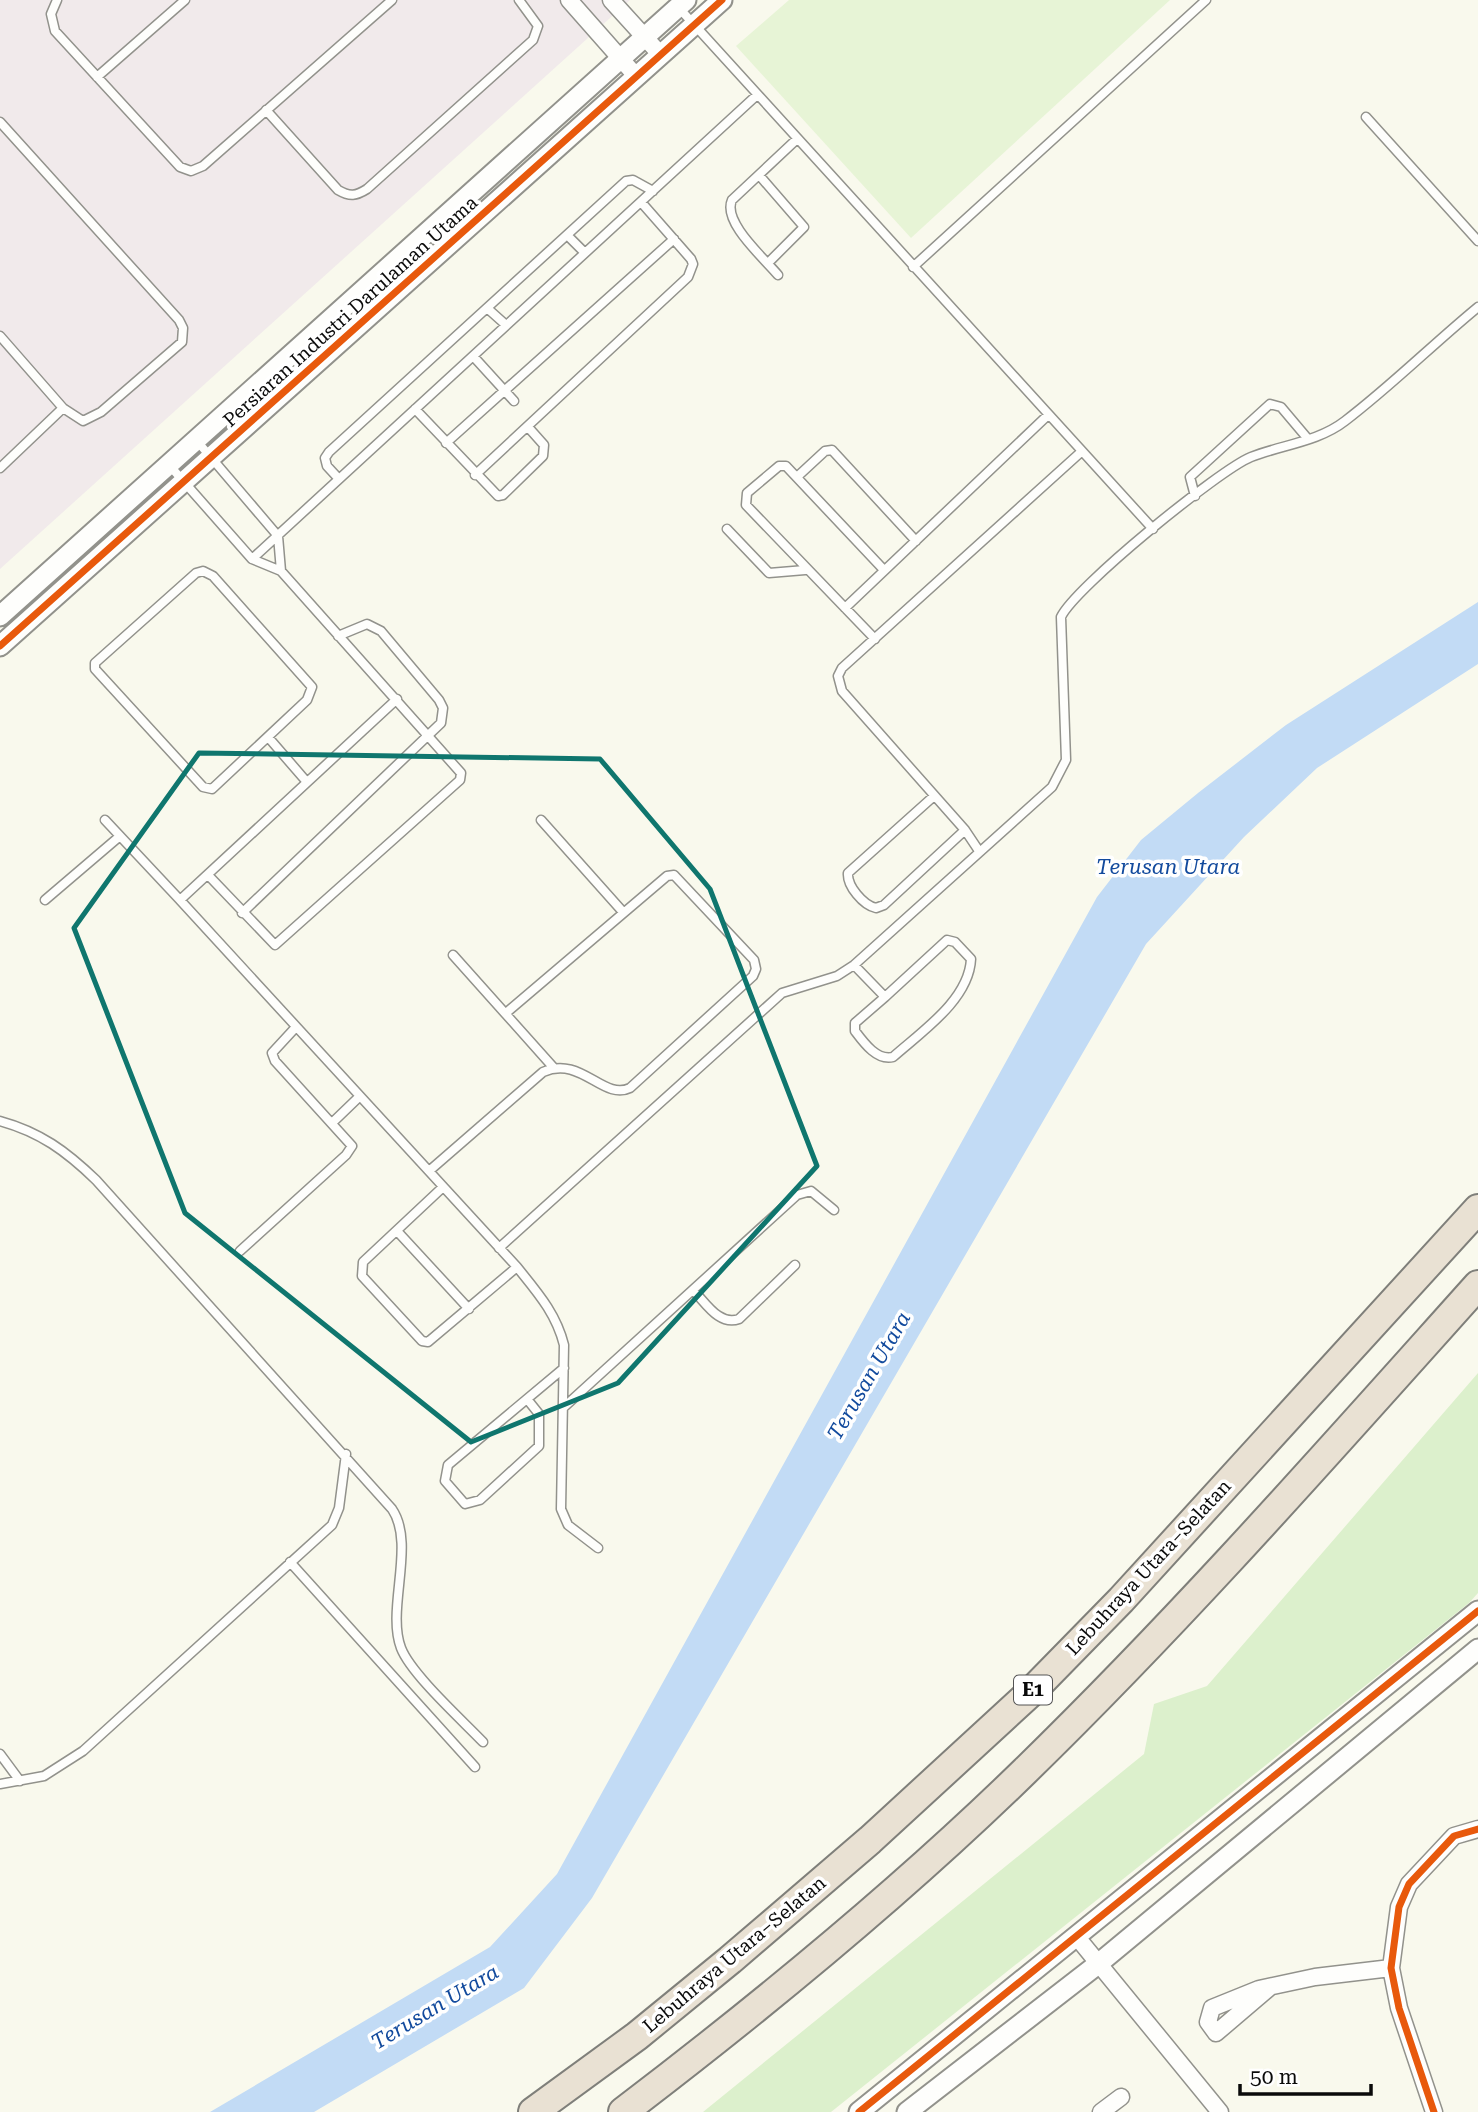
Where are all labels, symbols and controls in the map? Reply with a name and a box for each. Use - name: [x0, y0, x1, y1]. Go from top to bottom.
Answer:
- street label: Persiaran Industri Darulaman Utama: [219, 191, 483, 432]
- water label: Terusan Utara: [1096, 855, 1240, 879]
- water label: Terusan Utara: [823, 1308, 915, 1444]
- street label: Lebuhraya Utara–Selatan: [1061, 1475, 1236, 1660]
- road number: E1: [1014, 1675, 1052, 1704]
- street label: Lebuhraya Utara–Selatan: [638, 1871, 830, 2038]
- water label: Terusan Utara: [367, 1960, 503, 2054]
- scale bar: [1240, 2052, 1371, 2096]
- text: 50 m: [1250, 2065, 1298, 2089]

